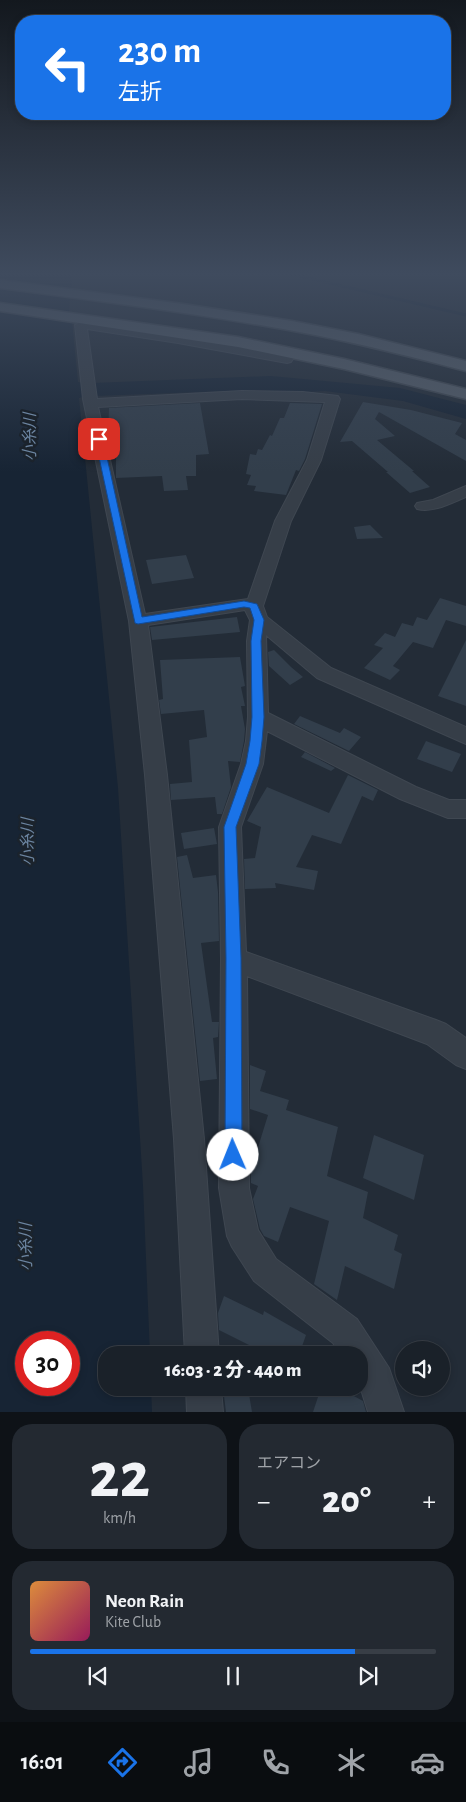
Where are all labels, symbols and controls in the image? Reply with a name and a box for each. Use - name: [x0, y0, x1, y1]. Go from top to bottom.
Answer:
- text: 230 m: [118, 34, 201, 69]
- icon: left: [35, 35, 100, 100]
- text: 左折: [118, 81, 162, 103]
- water label: 小糸川: [21, 411, 38, 461]
- pin: [78, 418, 120, 460]
- icon: arrive: [85, 425, 113, 453]
- water label: 小糸川: [19, 816, 36, 866]
- position arrow: [206, 1128, 258, 1180]
- water label: 小糸川: [17, 1221, 34, 1271]
- speed limit sign: 30: [15, 1331, 80, 1396]
- map controls: [395, 1341, 450, 1396]
- button: sound: [395, 1341, 450, 1396]
- text: 16:03 · 2 分 · 440 m: [165, 1361, 301, 1380]
- text: 22: [89, 1444, 150, 1509]
- text: エアコン: [257, 1455, 321, 1471]
- text: 20°: [322, 1482, 371, 1520]
- text: −: [257, 1488, 270, 1516]
- text: +: [423, 1488, 436, 1516]
- text: km/h: [103, 1510, 136, 1526]
- text: Neon Rain: [105, 1592, 184, 1611]
- text: Kite Club: [105, 1614, 161, 1630]
- icon: previous: [84, 1662, 112, 1690]
- icon: pause: [219, 1662, 247, 1690]
- icon: next: [354, 1662, 382, 1690]
- icon: directions: [105, 1745, 140, 1780]
- icon: music: [181, 1745, 216, 1780]
- icon: phone: [258, 1745, 293, 1780]
- icon: climate: [334, 1745, 369, 1780]
- icon: car: [410, 1745, 445, 1780]
- text: 16:01: [21, 1751, 64, 1773]

